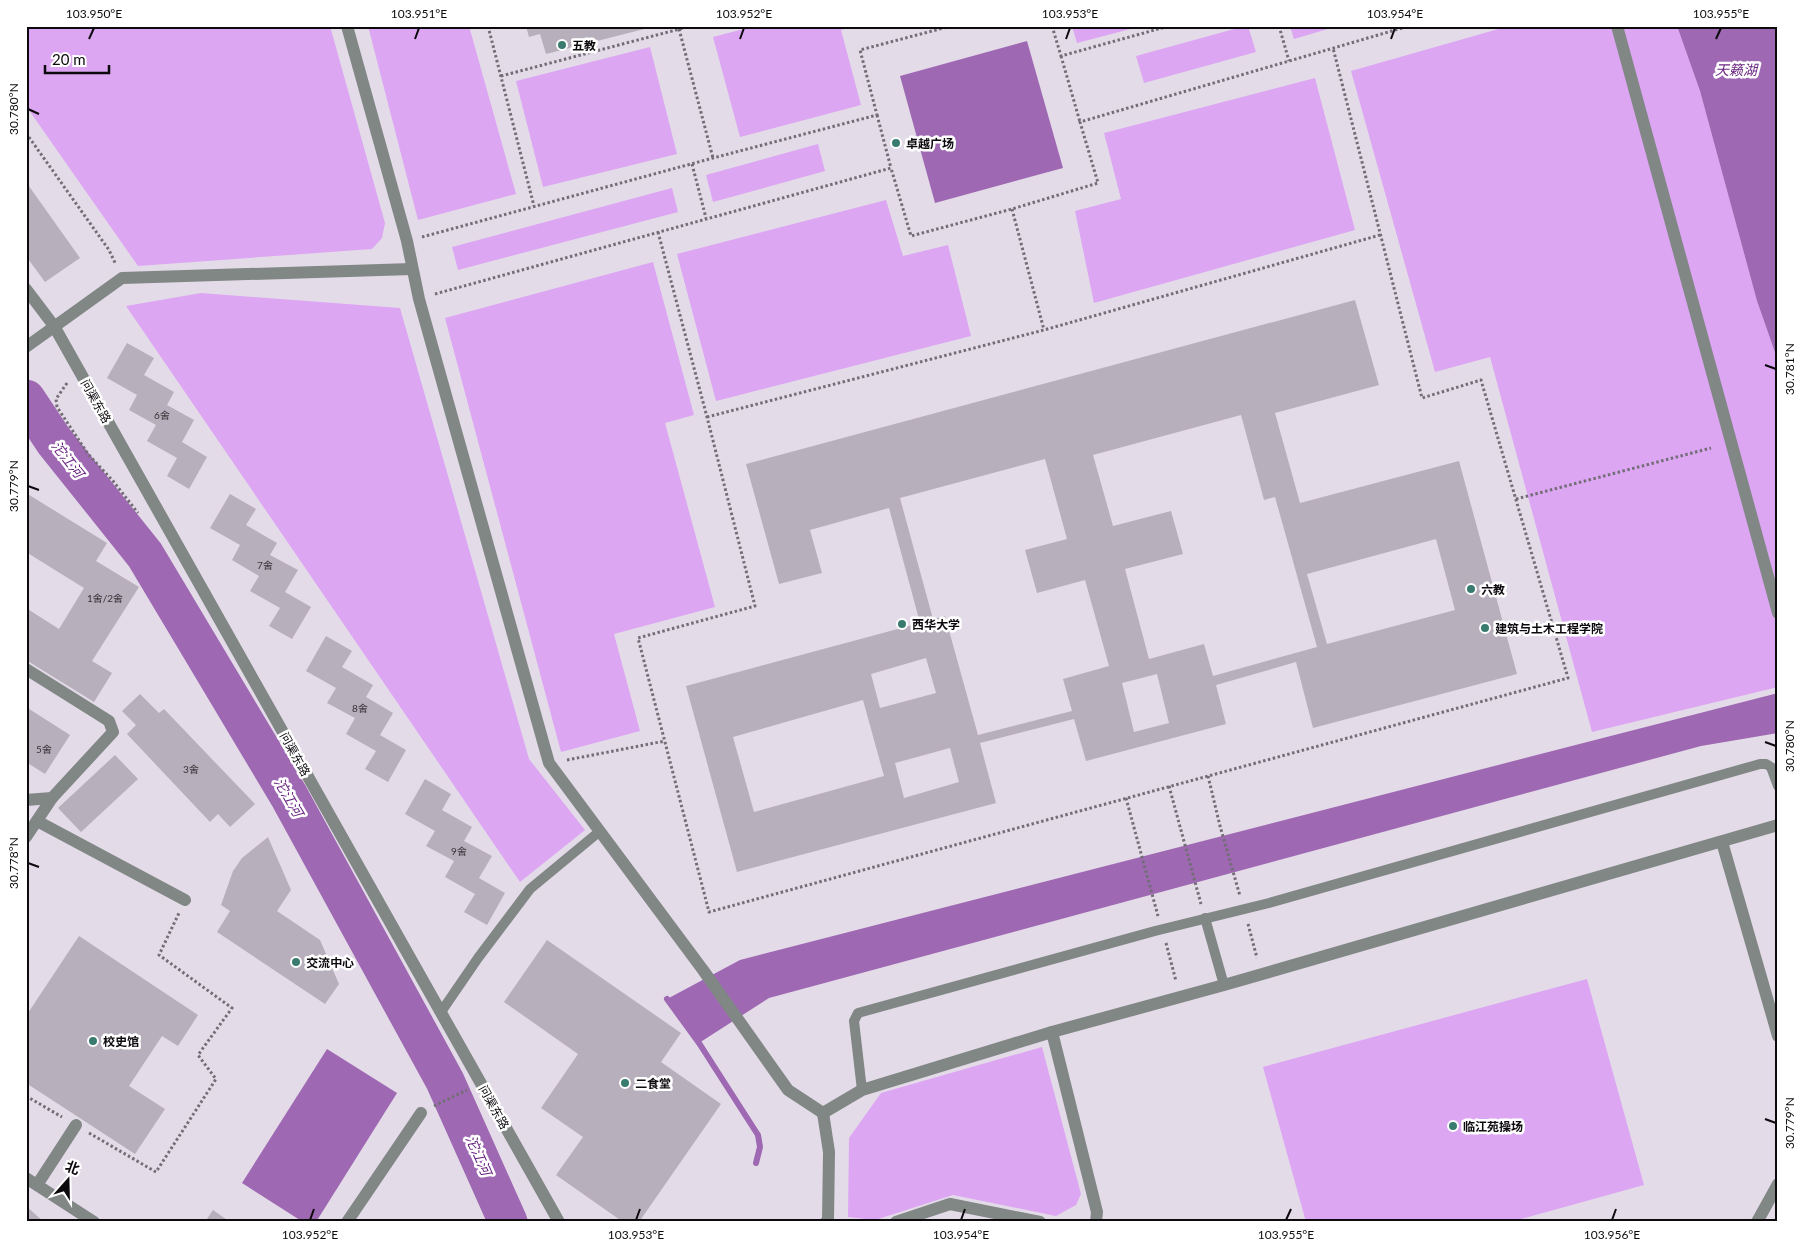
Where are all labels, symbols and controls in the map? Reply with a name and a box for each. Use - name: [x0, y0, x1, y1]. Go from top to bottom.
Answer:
- text: 103.950°E: [66, 6, 122, 21]
- text: 103.951°E: [391, 6, 447, 21]
- text: 103.952°E: [716, 6, 772, 21]
- text: 103.953°E: [1042, 6, 1098, 21]
- text: 103.954°E: [1367, 6, 1423, 21]
- text: 103.955°E: [1693, 6, 1749, 21]
- place label: 五教: [572, 38, 596, 53]
- marker: 五教: [556, 39, 568, 51]
- scale bar: [45, 42, 109, 74]
- text: 20 m: [52, 50, 86, 68]
- water label: 天籁湖: [1715, 61, 1759, 78]
- text: 30.780°N: [6, 83, 21, 135]
- place label: 卓越广场: [906, 136, 954, 151]
- marker: 卓越广场: [890, 137, 902, 149]
- text: 30.781°N: [1782, 343, 1797, 395]
- street label: 问渠东路: [78, 376, 114, 426]
- house number: 6舍: [154, 409, 170, 421]
- water label: 沱江河: [48, 437, 89, 483]
- text: 30.779°N: [6, 460, 21, 512]
- house number: 7舍: [257, 559, 273, 571]
- place label: 六教: [1481, 582, 1505, 597]
- marker: 六教: [1465, 583, 1477, 595]
- house number: 1舍/2舍: [87, 592, 123, 604]
- place label: 西华大学: [912, 617, 960, 632]
- marker: 西华大学: [896, 618, 908, 630]
- place label: 建筑与土木工程学院: [1495, 621, 1603, 636]
- marker: 建筑与土木工程学院: [1479, 622, 1491, 634]
- house number: 8舍: [352, 702, 368, 714]
- text: 30.780°N: [1782, 720, 1797, 772]
- street label: 问渠东路: [277, 729, 313, 779]
- house number: 5舍: [36, 743, 52, 755]
- house number: 3舍: [183, 763, 199, 775]
- water label: 沱江河: [271, 775, 308, 822]
- text: 30.778°N: [6, 837, 21, 889]
- house number: 9舍: [451, 845, 467, 857]
- place label: 交流中心: [306, 955, 354, 970]
- marker: 交流中心: [290, 956, 302, 968]
- place label: 校史馆: [103, 1034, 139, 1049]
- marker: 校史馆: [87, 1035, 99, 1047]
- place label: 二食堂: [635, 1076, 671, 1091]
- marker: 二食堂: [619, 1077, 631, 1089]
- street label: 问渠东路: [476, 1082, 512, 1132]
- text: 30.779°N: [1782, 1097, 1797, 1149]
- place label: 临江苑操场: [1463, 1119, 1523, 1134]
- marker: 临江苑操场: [1447, 1120, 1459, 1132]
- water label: 沱江河: [463, 1132, 497, 1180]
- north arrow: [42, 1156, 92, 1206]
- text: 北: [63, 1157, 82, 1178]
- text: 103.952°E: [282, 1227, 338, 1242]
- text: 103.953°E: [608, 1227, 664, 1242]
- text: 103.954°E: [933, 1227, 989, 1242]
- text: 103.955°E: [1258, 1227, 1314, 1242]
- text: 103.956°E: [1584, 1227, 1640, 1242]

